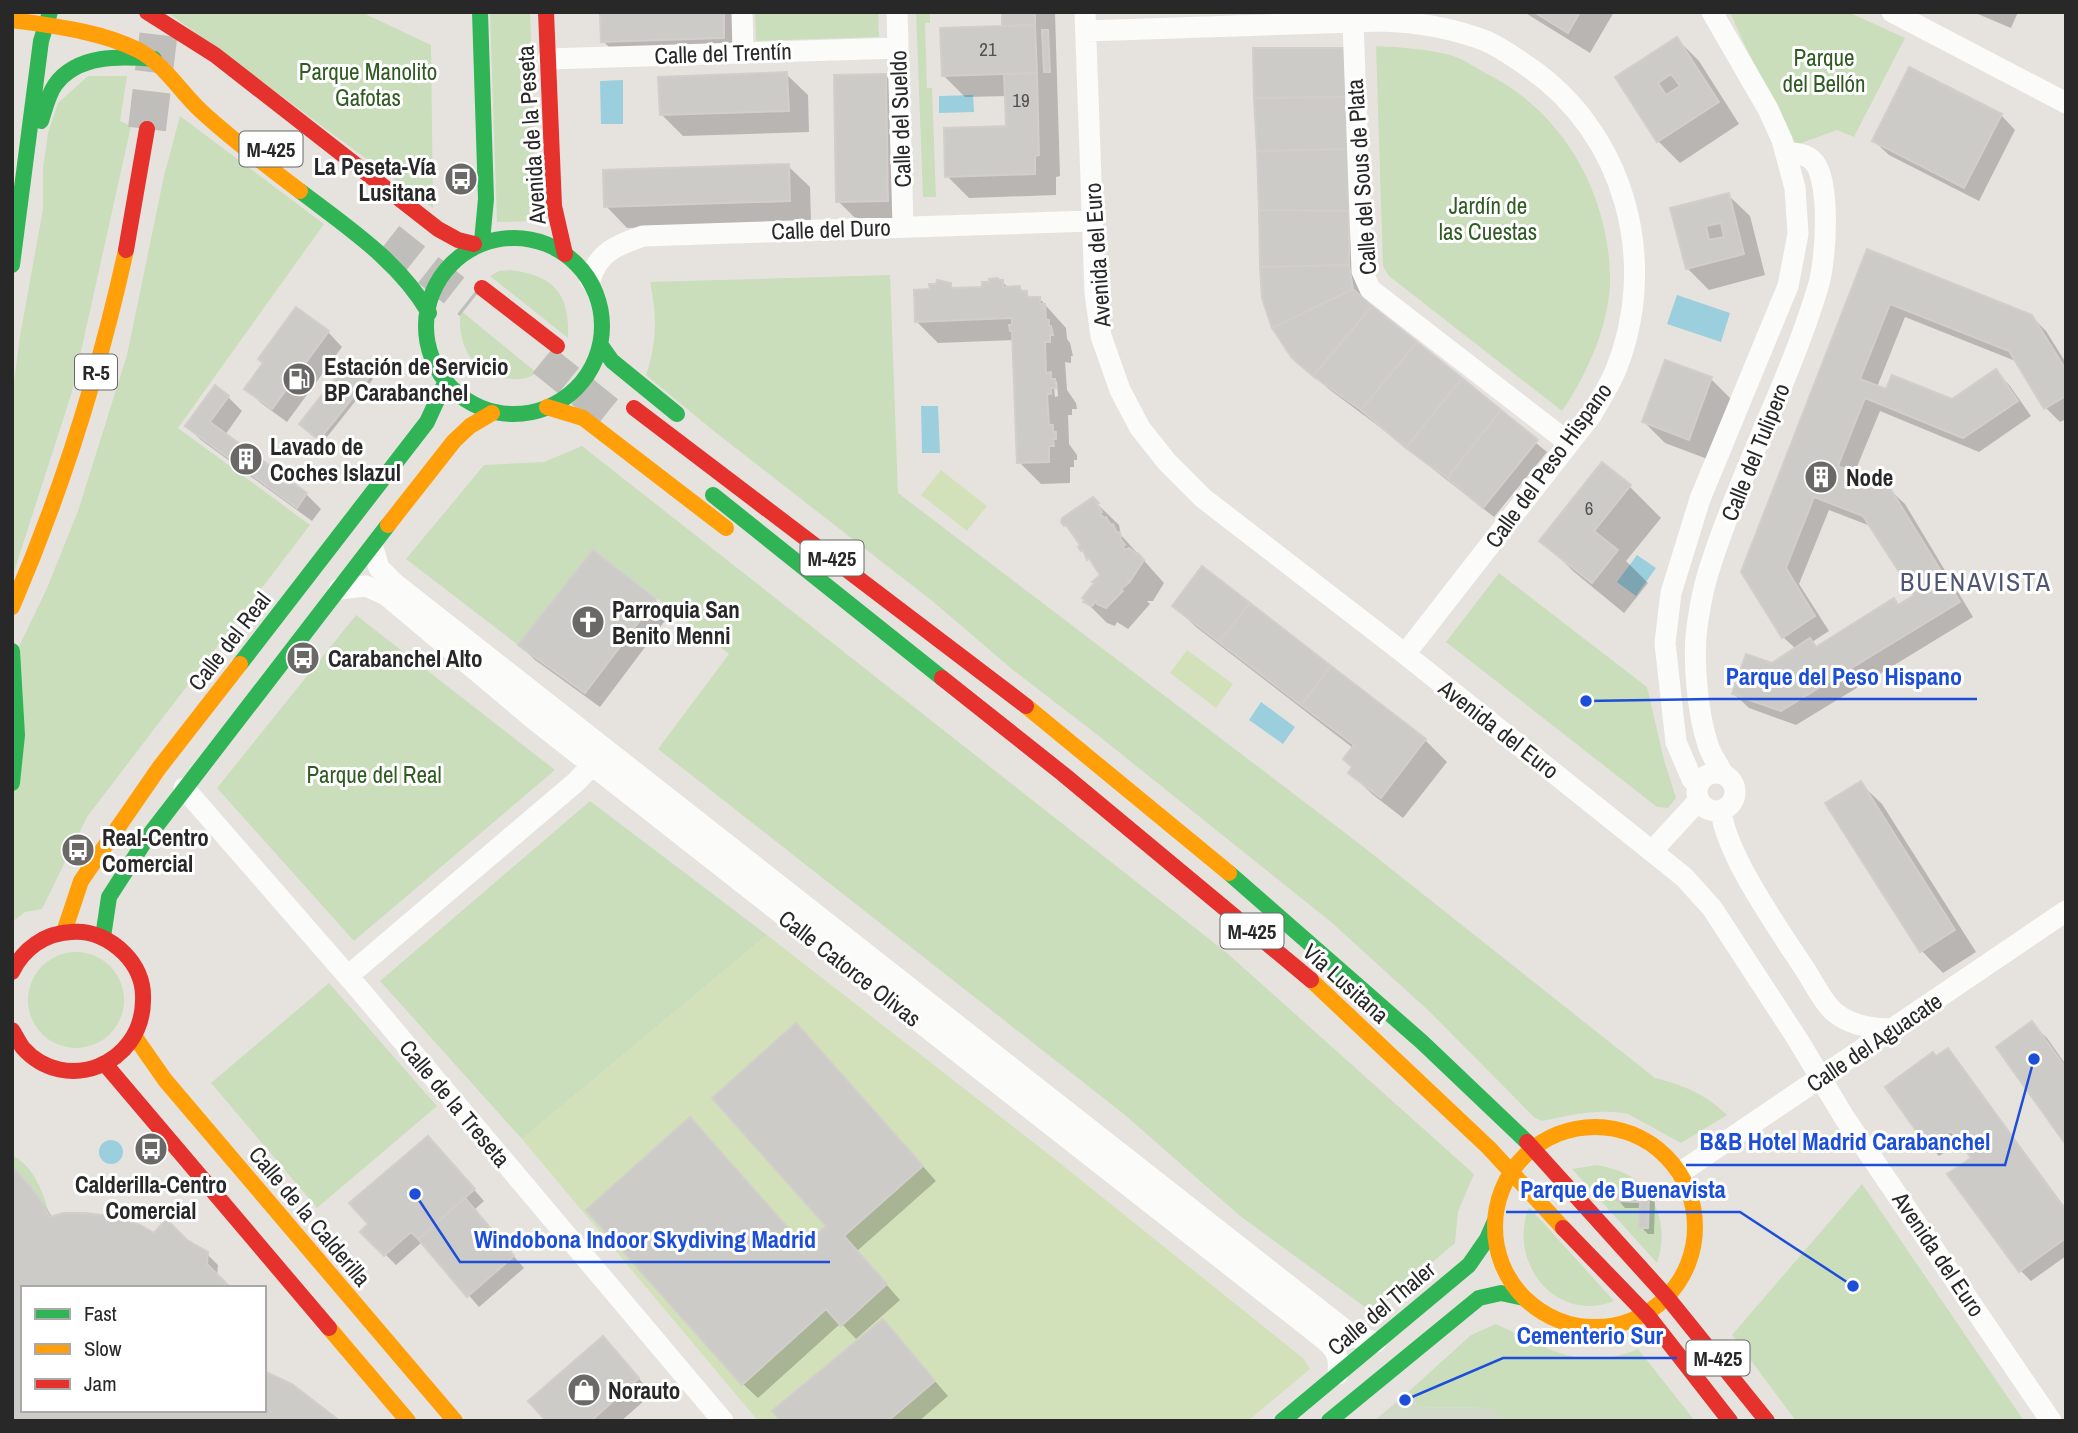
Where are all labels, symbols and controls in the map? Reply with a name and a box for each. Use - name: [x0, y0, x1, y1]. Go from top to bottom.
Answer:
- street label: Calle del Trentín: [654, 35, 792, 71]
- house number: 21: [979, 36, 997, 62]
- park label: Parque del Bellón: [1783, 42, 1865, 99]
- street label: Avenida de la Peseta: [509, 44, 553, 226]
- street label: Calle del Sueldo: [882, 50, 918, 188]
- park label: Parque Manolito Gafotas: [299, 56, 437, 113]
- street label: Calle del Sous de Plata: [1339, 78, 1383, 276]
- house number: 19: [1012, 87, 1030, 113]
- road number: M-425: [240, 132, 302, 166]
- place label: La Peseta-Vía Lusitana: [314, 151, 437, 208]
- bus stop icon: La Peseta-Vía Lusitana: [442, 160, 480, 198]
- street label: Avenida del Euro: [1077, 182, 1118, 329]
- park label: Jardín de las Cuestas: [1439, 190, 1537, 247]
- street label: Calle del Duro: [771, 211, 891, 247]
- place label: Estación de Servicio BP Carabanchel: [324, 351, 509, 408]
- road number: R-5: [75, 354, 117, 390]
- fuel station icon: Estación de Servicio BP Carabanchel: [280, 360, 318, 398]
- street label: Calle del Peso Hispano: [1478, 376, 1618, 554]
- street label: Calle del Tulipero: [1713, 379, 1797, 525]
- place label: Lavado de Coches Islazul: [270, 431, 401, 488]
- building icon: Lavado de Coches Islazul: [227, 440, 265, 478]
- building icon: Node: [1802, 458, 1840, 496]
- place label: Node: [1846, 462, 1893, 493]
- house number: 6: [1585, 495, 1593, 521]
- road number: M-425: [800, 540, 864, 576]
- district label: BUENAVISTA: [1900, 564, 2052, 599]
- street label: Calle del Real: [181, 585, 277, 697]
- place label: Parroquia San Benito Menni: [612, 594, 740, 651]
- church icon: Parroquia San Benito Menni: [569, 603, 607, 641]
- bus stop icon: Carabanchel Alto: [284, 639, 322, 677]
- place label: Carabanchel Alto: [328, 643, 482, 674]
- callout: Parque del Peso Hispano: [1712, 654, 1977, 699]
- text: Parque del Peso Hispano: [1726, 660, 1962, 692]
- street label: Avenida del Euro: [1432, 672, 1565, 786]
- park label: Parque del Real: [306, 759, 442, 790]
- place label: Real-Centro Comercial: [102, 822, 209, 879]
- bus stop icon: Real-Centro Comercial: [59, 831, 97, 869]
- street label: Calle Catorce Olivas: [772, 903, 928, 1033]
- road number: M-425: [1220, 914, 1284, 948]
- street label: Vía Lusitana: [1296, 936, 1396, 1030]
- street label: Calle del Aguacate: [1800, 985, 1948, 1099]
- street label: Calle de la Treseta: [393, 1033, 518, 1174]
- callout: B&B Hotel Madrid Carabanchel: [1686, 1120, 2005, 1165]
- text: B&B Hotel Madrid Carabanchel: [1700, 1125, 1990, 1157]
- bus stop icon: Calderilla-Centro Comercial: [132, 1130, 170, 1168]
- street label: Calle de la Calderilla: [242, 1139, 378, 1293]
- callout: Parque de Buenavista: [1506, 1167, 1740, 1212]
- place label: Calderilla-Centro Comercial: [75, 1169, 227, 1226]
- text: Parque de Buenavista: [1520, 1173, 1726, 1205]
- street label: Avenida del Euro: [1885, 1185, 1992, 1323]
- callout: Windobona Indoor Skydiving Madrid: [460, 1217, 830, 1262]
- text: Windobona Indoor Skydiving Madrid: [474, 1223, 816, 1255]
- street label: Calle del Thaler: [1321, 1253, 1442, 1362]
- legend: [21, 1286, 266, 1412]
- text: Fast: [84, 1299, 117, 1328]
- callout: Cementerio Sur: [1503, 1313, 1677, 1358]
- text: Cementerio Sur: [1517, 1319, 1664, 1351]
- text: Slow: [84, 1334, 122, 1363]
- road number: M-425: [1686, 1340, 1750, 1376]
- text: Jam: [84, 1369, 117, 1398]
- shop icon: Norauto: [565, 1371, 603, 1409]
- place label: Norauto: [608, 1375, 680, 1406]

